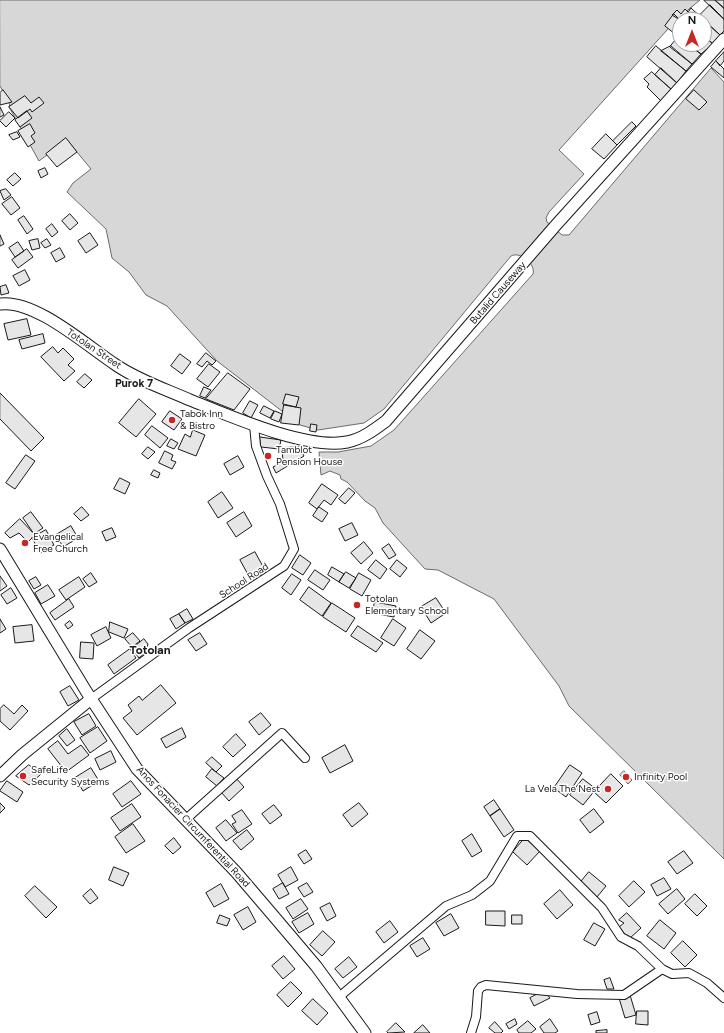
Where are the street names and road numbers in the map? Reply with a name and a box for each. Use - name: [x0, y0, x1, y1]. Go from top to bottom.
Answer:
- street label: Butalid Causeway: [467, 259, 529, 327]
- street label: Totolan Street: [64, 326, 124, 372]
- street label: School Road: [217, 561, 271, 601]
- street label: Anos Fonacier Circumferential Road: [134, 764, 252, 890]

